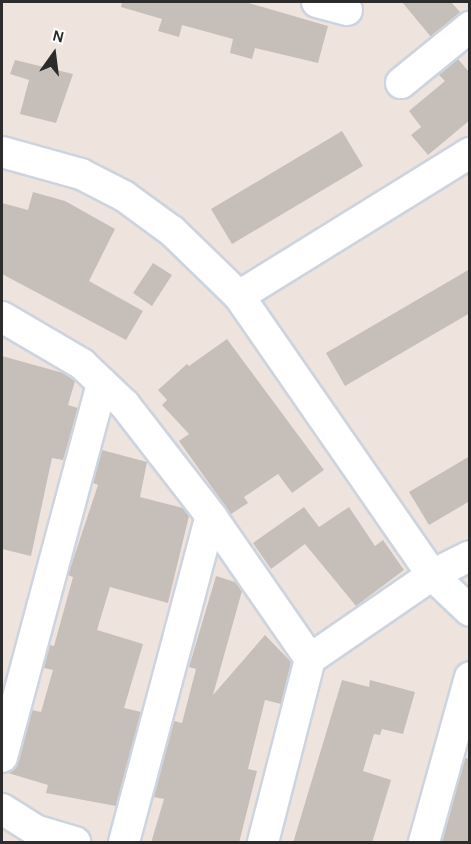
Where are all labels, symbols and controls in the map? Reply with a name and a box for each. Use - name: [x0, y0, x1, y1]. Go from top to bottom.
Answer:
- north arrow: [24, 24, 84, 84]
- text: N: [51, 25, 66, 47]

